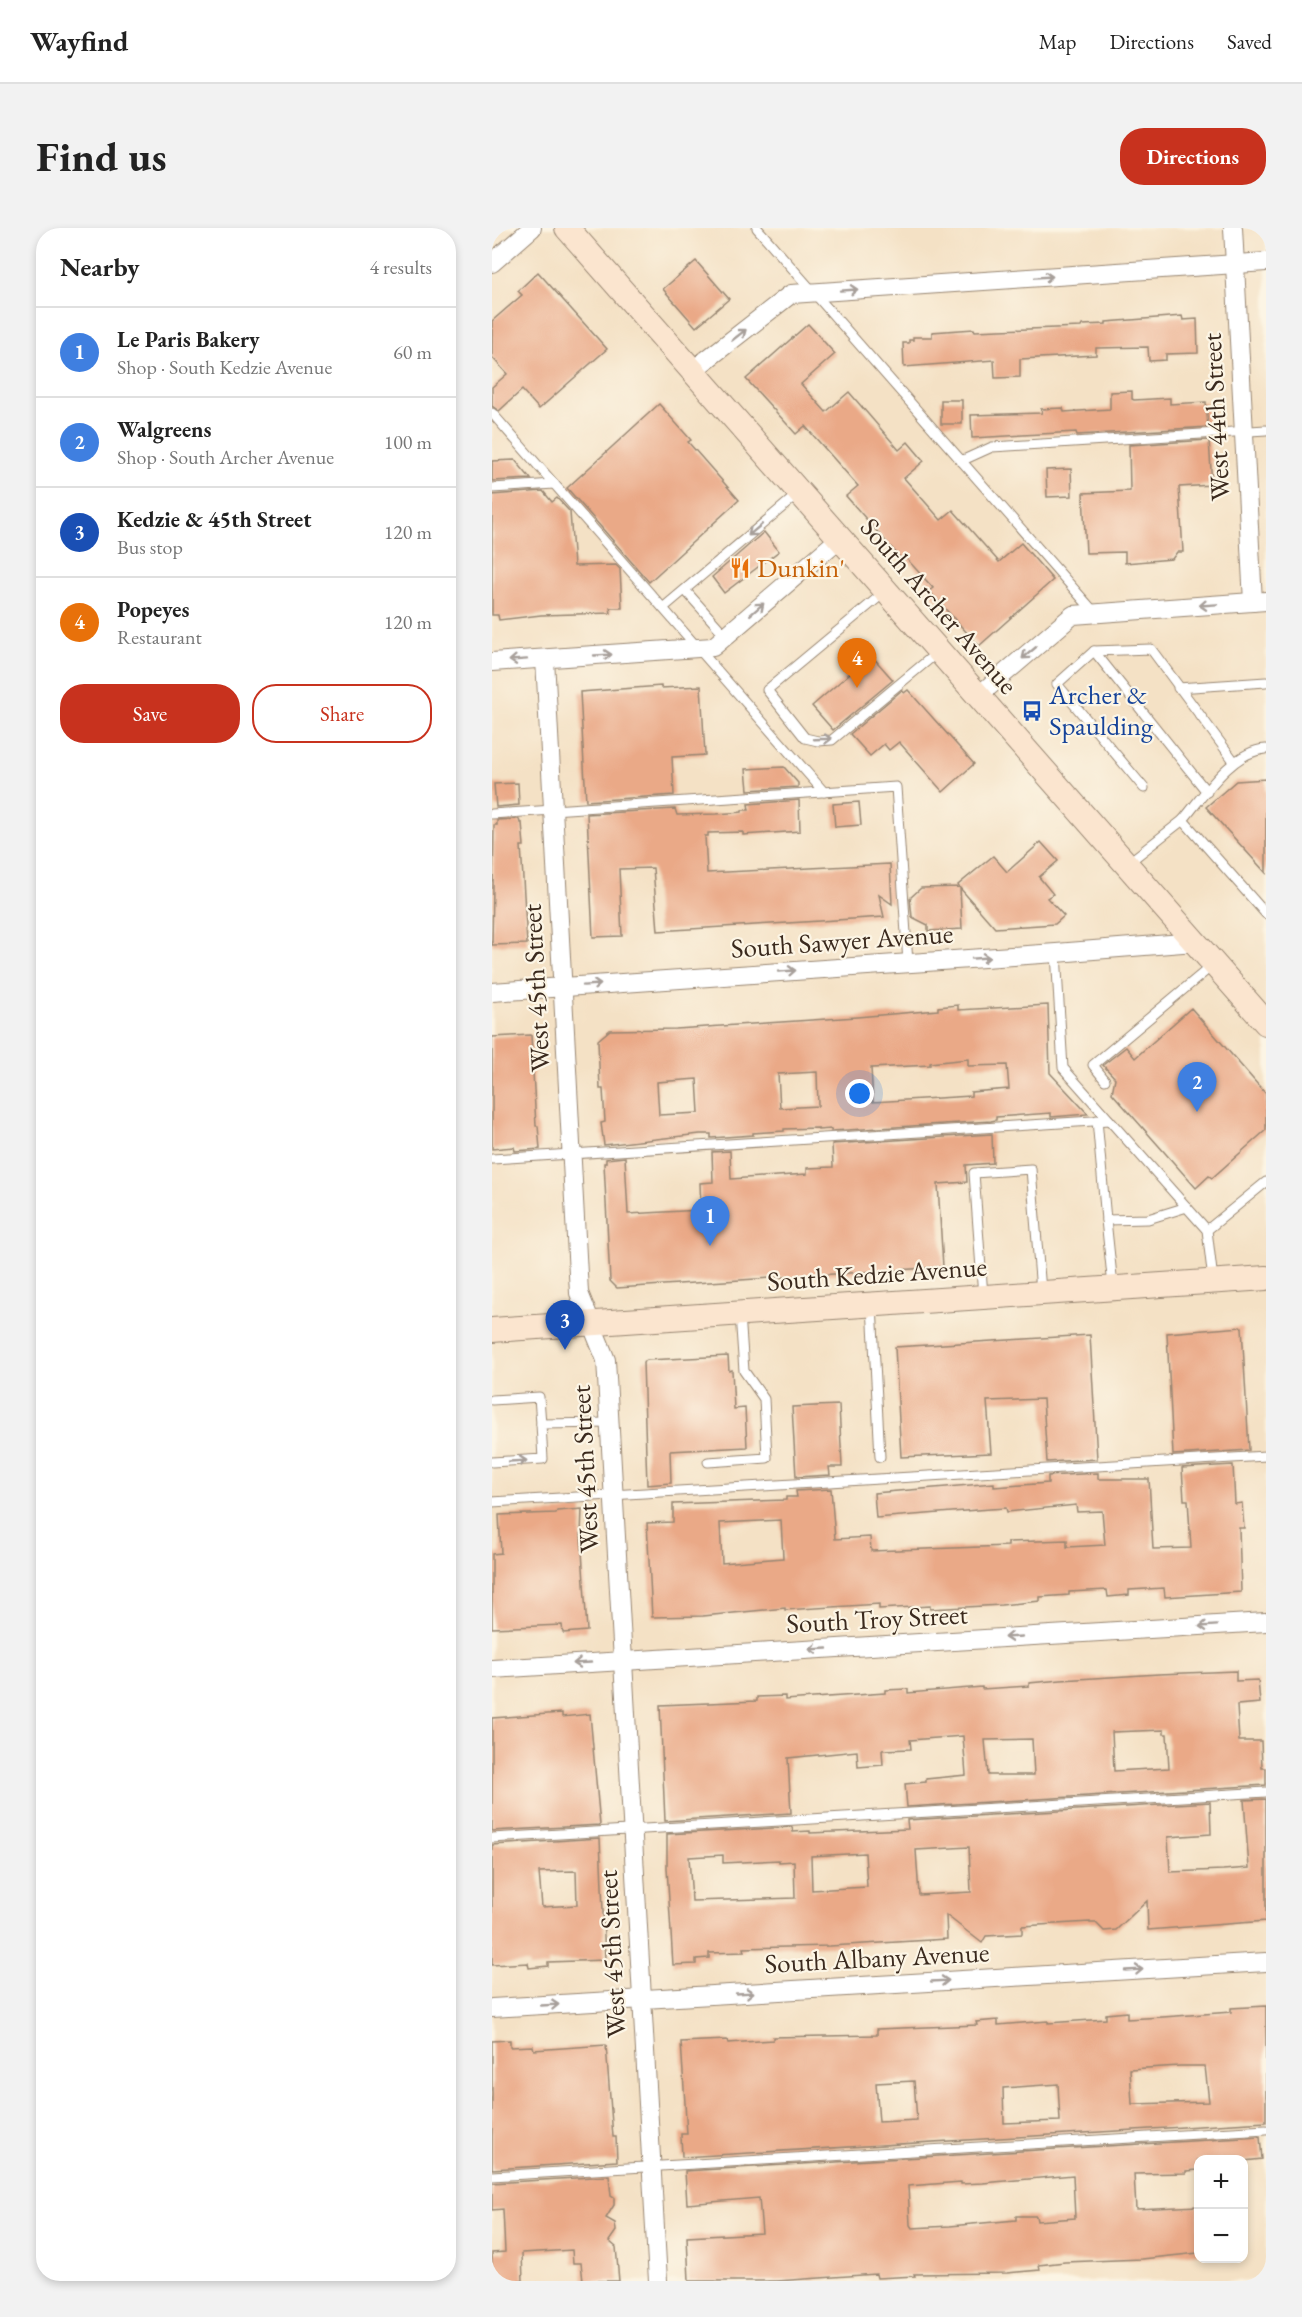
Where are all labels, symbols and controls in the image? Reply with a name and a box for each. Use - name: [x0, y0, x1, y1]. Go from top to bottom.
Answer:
- text: Wayfind: [30, 23, 128, 59]
- text: Map: [1039, 28, 1076, 55]
- text: Directions: [1109, 28, 1194, 55]
- text: Saved: [1227, 28, 1272, 55]
- button: Directions: [1120, 128, 1266, 185]
- text: Find us: [36, 129, 167, 184]
- text: Nearby: [60, 250, 140, 284]
- text: 4 results: [369, 254, 432, 280]
- one-way arrow: [1034, 271, 1054, 282]
- one-way arrow: [839, 284, 859, 295]
- text: Le Paris Bakery: [117, 325, 260, 354]
- one-way arrow: [730, 328, 746, 341]
- street label: West 44th Street: [1194, 332, 1237, 502]
- text: 1: [74, 339, 85, 365]
- text: 60 m: [393, 339, 432, 365]
- text: Shop · South Kedzie Avenue: [117, 354, 332, 380]
- text: Walgreens: [117, 415, 211, 444]
- text: 2: [74, 429, 85, 455]
- text: 100 m: [384, 429, 432, 455]
- text: Shop · South Archer Avenue: [117, 444, 334, 470]
- text: Kedzie & 45th Street: [117, 505, 311, 534]
- street label: South Archer Avenue: [853, 510, 1026, 701]
- text: 3: [74, 519, 85, 545]
- text: 120 m: [384, 519, 432, 545]
- one-way arrow: [748, 523, 763, 537]
- text: Bus stop: [117, 534, 183, 560]
- place label: Dunkin': [757, 550, 845, 585]
- restaurant icon: Dunkin': [728, 556, 752, 580]
- text: Popeyes: [117, 595, 189, 624]
- one-way arrow: [1198, 600, 1218, 611]
- one-way arrow: [749, 602, 764, 616]
- text: 4: [74, 609, 85, 635]
- text: 120 m: [384, 609, 432, 635]
- text: Restaurant: [117, 624, 202, 650]
- pin: 4: [838, 638, 877, 688]
- one-way arrow: [1021, 646, 1037, 659]
- one-way arrow: [593, 649, 612, 660]
- one-way arrow: [509, 655, 529, 666]
- place label: Archer & Spaulding: [1048, 677, 1153, 743]
- button: Save: [60, 684, 240, 743]
- button: Share: [252, 684, 432, 743]
- bus stop icon: Archer & Spaulding: [1020, 699, 1044, 723]
- one-way arrow: [813, 734, 832, 745]
- street label: West 45th Street: [514, 903, 557, 1073]
- street label: South Sawyer Avenue: [730, 915, 954, 966]
- one-way arrow: [971, 953, 991, 964]
- one-way arrow: [776, 966, 796, 977]
- one-way arrow: [582, 979, 602, 990]
- pin: 2: [1178, 1062, 1216, 1112]
- your location: [845, 1079, 874, 1108]
- pin: 1: [690, 1196, 730, 1246]
- street label: South Kedzie Avenue: [766, 1248, 988, 1299]
- pin: 3: [546, 1300, 584, 1350]
- street label: West 45th Street: [563, 1384, 606, 1554]
- one-way arrow: [507, 1455, 527, 1466]
- street label: South Troy Street: [785, 1596, 969, 1641]
- one-way arrow: [1198, 1620, 1218, 1631]
- one-way arrow: [1003, 1632, 1023, 1643]
- one-way arrow: [809, 1644, 829, 1655]
- one-way arrow: [572, 1658, 592, 1669]
- street label: West 45th Street: [590, 1869, 633, 2039]
- street label: South Albany Avenue: [764, 1934, 990, 1981]
- one-way arrow: [1124, 1964, 1144, 1975]
- one-way arrow: [929, 1976, 949, 1987]
- one-way arrow: [735, 1988, 755, 1999]
- one-way arrow: [540, 1999, 560, 2010]
- map controls: [1194, 2155, 1248, 2263]
- button: +: [1194, 2155, 1248, 2209]
- button: −: [1194, 2209, 1248, 2263]

